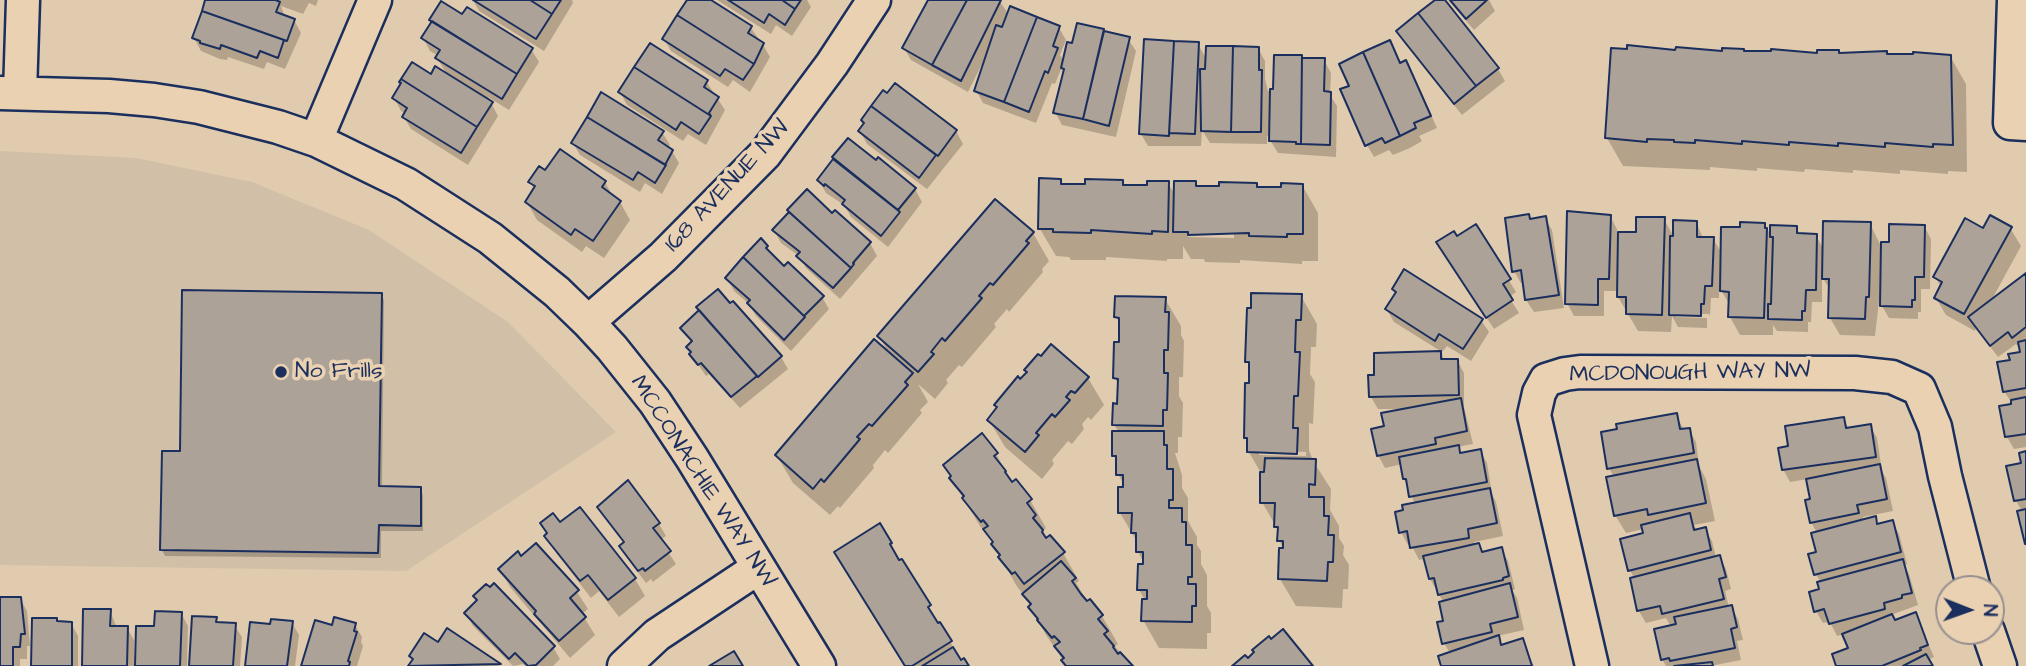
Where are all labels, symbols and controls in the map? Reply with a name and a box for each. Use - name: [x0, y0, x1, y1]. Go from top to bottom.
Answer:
- street label: 168 AVENUE NW: [660, 115, 796, 259]
- place label: No Frills: [295, 358, 382, 386]
- street label: MCDONOUGH WAY NW: [1569, 358, 1811, 390]
- marker: No Frills: [273, 364, 289, 380]
- street label: MCCONACHIE WAY NW: [623, 371, 781, 593]
- north arrow: [1935, 575, 2005, 645]
- text: N: [1976, 604, 2003, 617]

